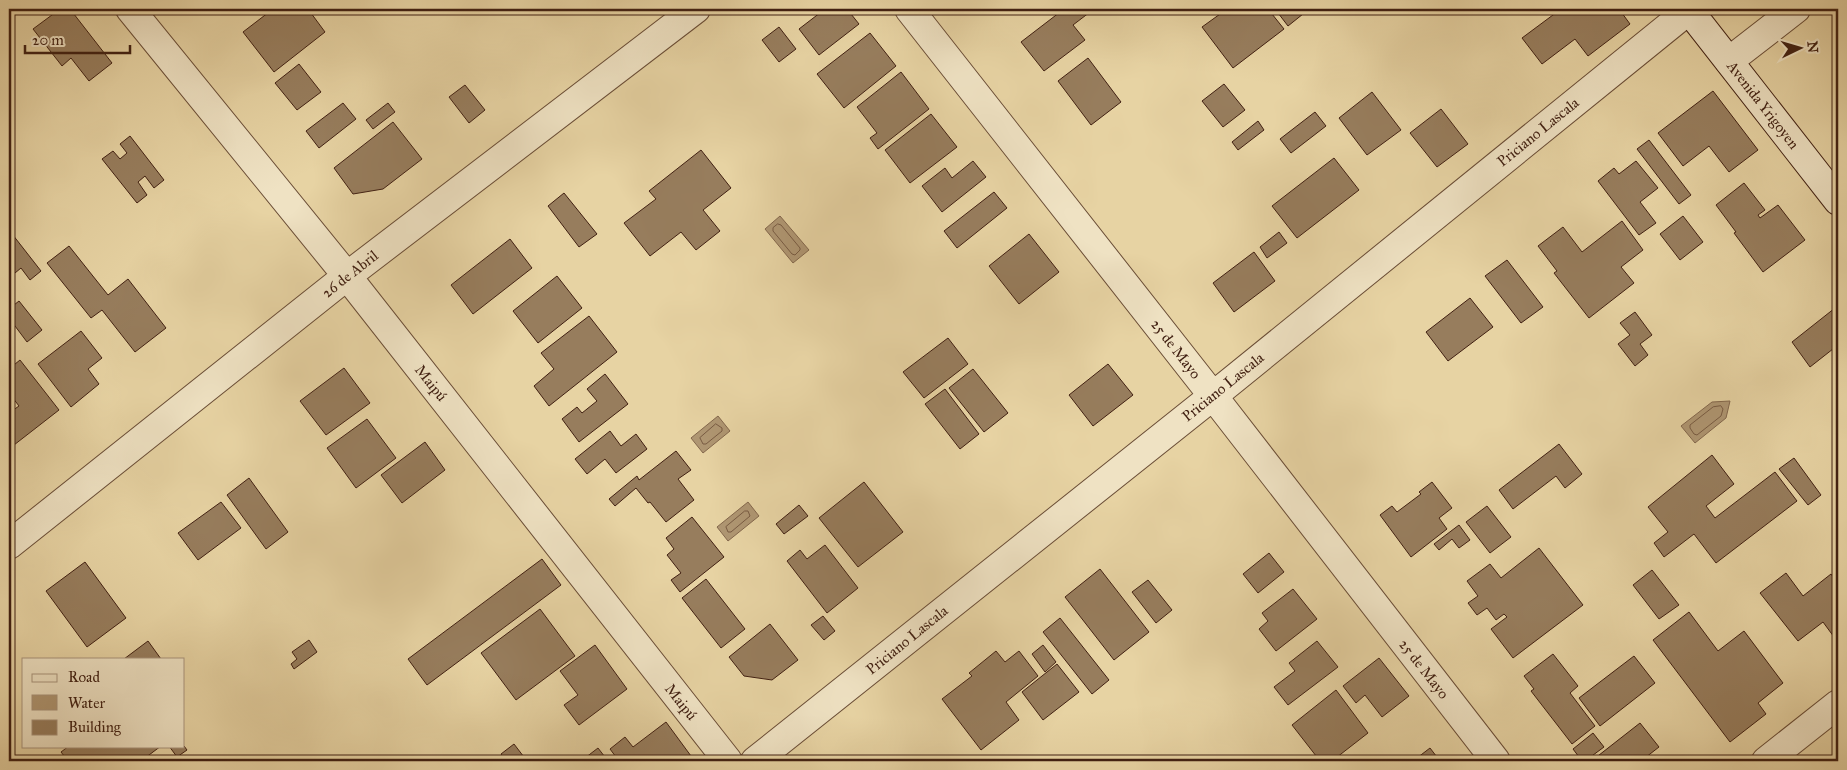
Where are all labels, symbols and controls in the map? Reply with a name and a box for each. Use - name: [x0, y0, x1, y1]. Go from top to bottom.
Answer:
- scale bar: [25, 22, 130, 54]
- north arrow: [1774, 22, 1824, 72]
- text: 20 m: [32, 31, 64, 49]
- text: N: [1803, 40, 1821, 54]
- street label: Avenida Yrigoyen: [1722, 57, 1803, 153]
- street label: Priciano Lascala: [1493, 93, 1583, 170]
- street label: 26 de Abril: [318, 246, 382, 302]
- street label: 25 de Mayo: [1147, 316, 1205, 383]
- street label: Priciano Lascala: [1178, 348, 1268, 425]
- street label: Maipú: [411, 361, 451, 405]
- street label: Priciano Lascala: [862, 601, 952, 678]
- street label: 25 de Mayo: [1395, 636, 1453, 703]
- legend: [22, 658, 185, 748]
- text: Road: [68, 668, 100, 686]
- street label: Maipú: [661, 680, 701, 724]
- text: Water: [68, 694, 105, 712]
- text: Building: [68, 718, 122, 736]

